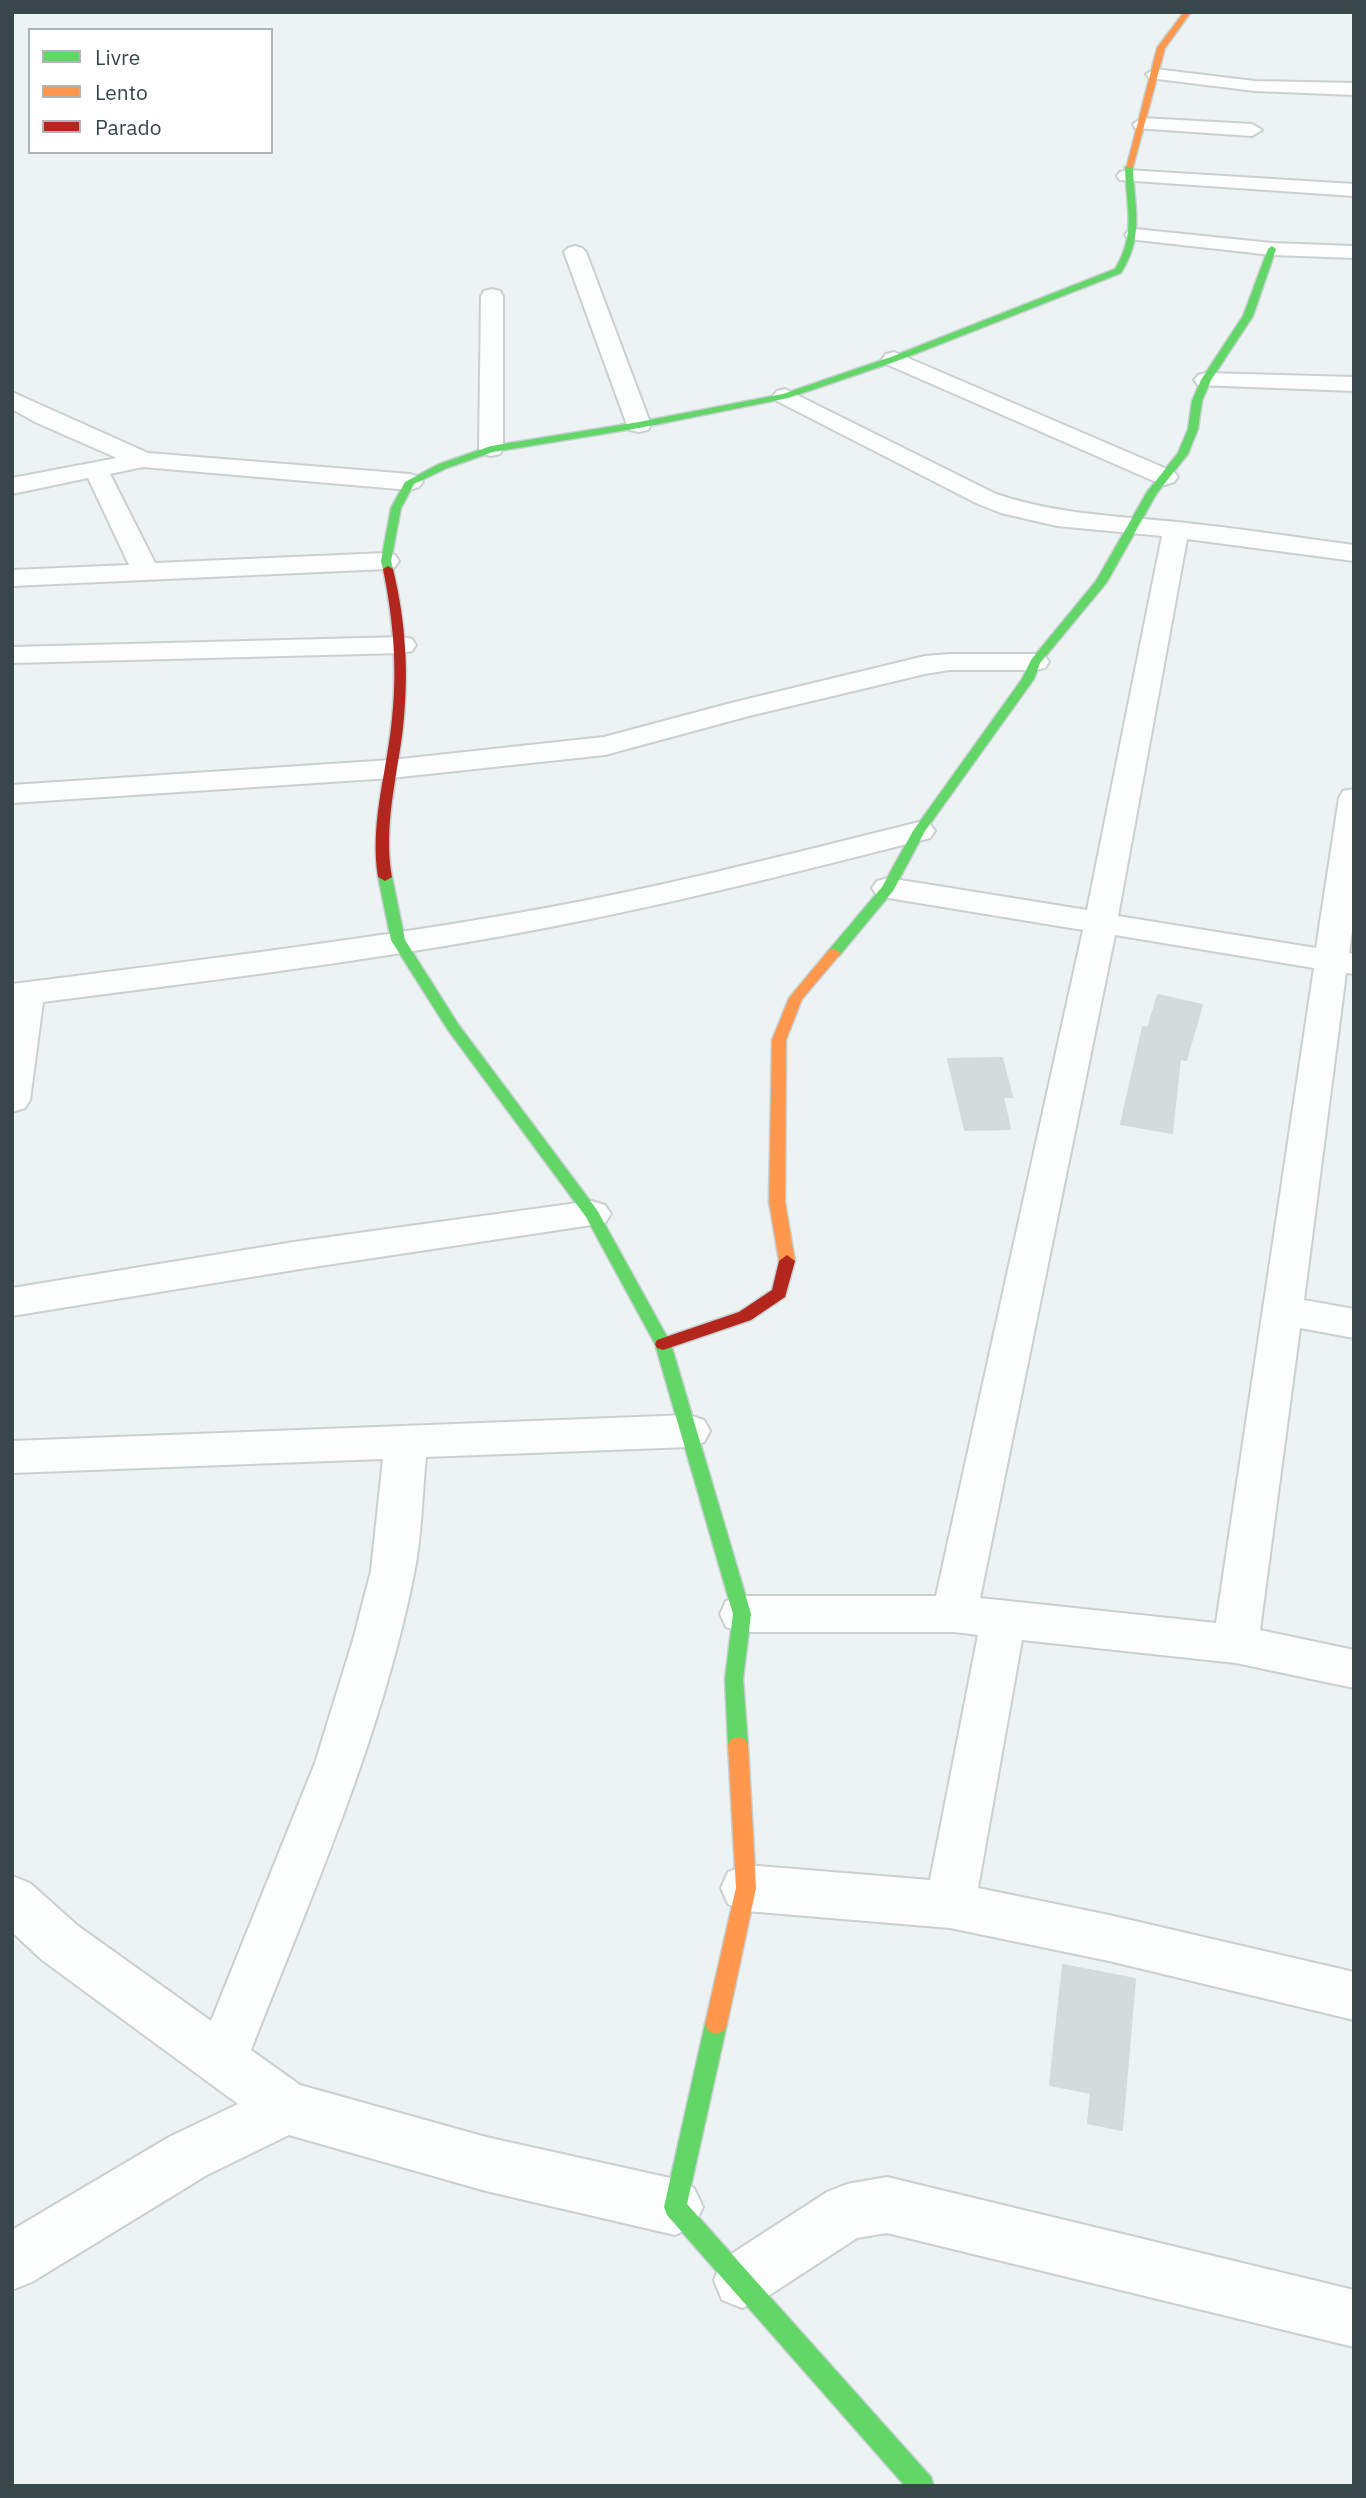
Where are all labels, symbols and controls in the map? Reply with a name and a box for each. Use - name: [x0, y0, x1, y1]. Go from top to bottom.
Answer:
- legend: [28, 28, 273, 154]
- text: Livre: [95, 43, 140, 71]
- text: Lento: [95, 78, 148, 106]
- text: Parado: [95, 113, 162, 141]

